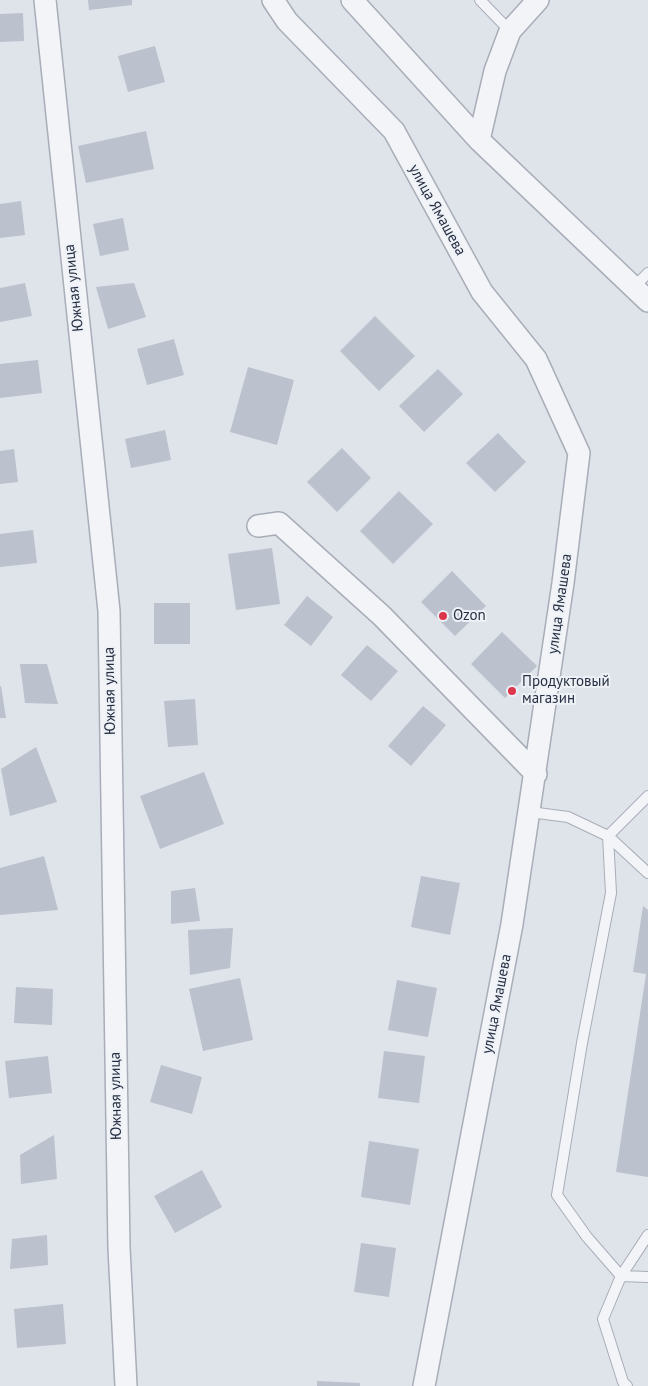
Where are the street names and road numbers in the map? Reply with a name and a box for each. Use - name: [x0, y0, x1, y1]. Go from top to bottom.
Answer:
- street label: улица Ямашева: [405, 161, 469, 259]
- street label: Южная улица: [60, 243, 88, 333]
- street label: улица Ямашева: [544, 553, 576, 655]
- street label: Южная улица: [100, 647, 120, 735]
- street label: улица Ямашева: [478, 953, 516, 1055]
- street label: Южная улица: [106, 1052, 126, 1140]

